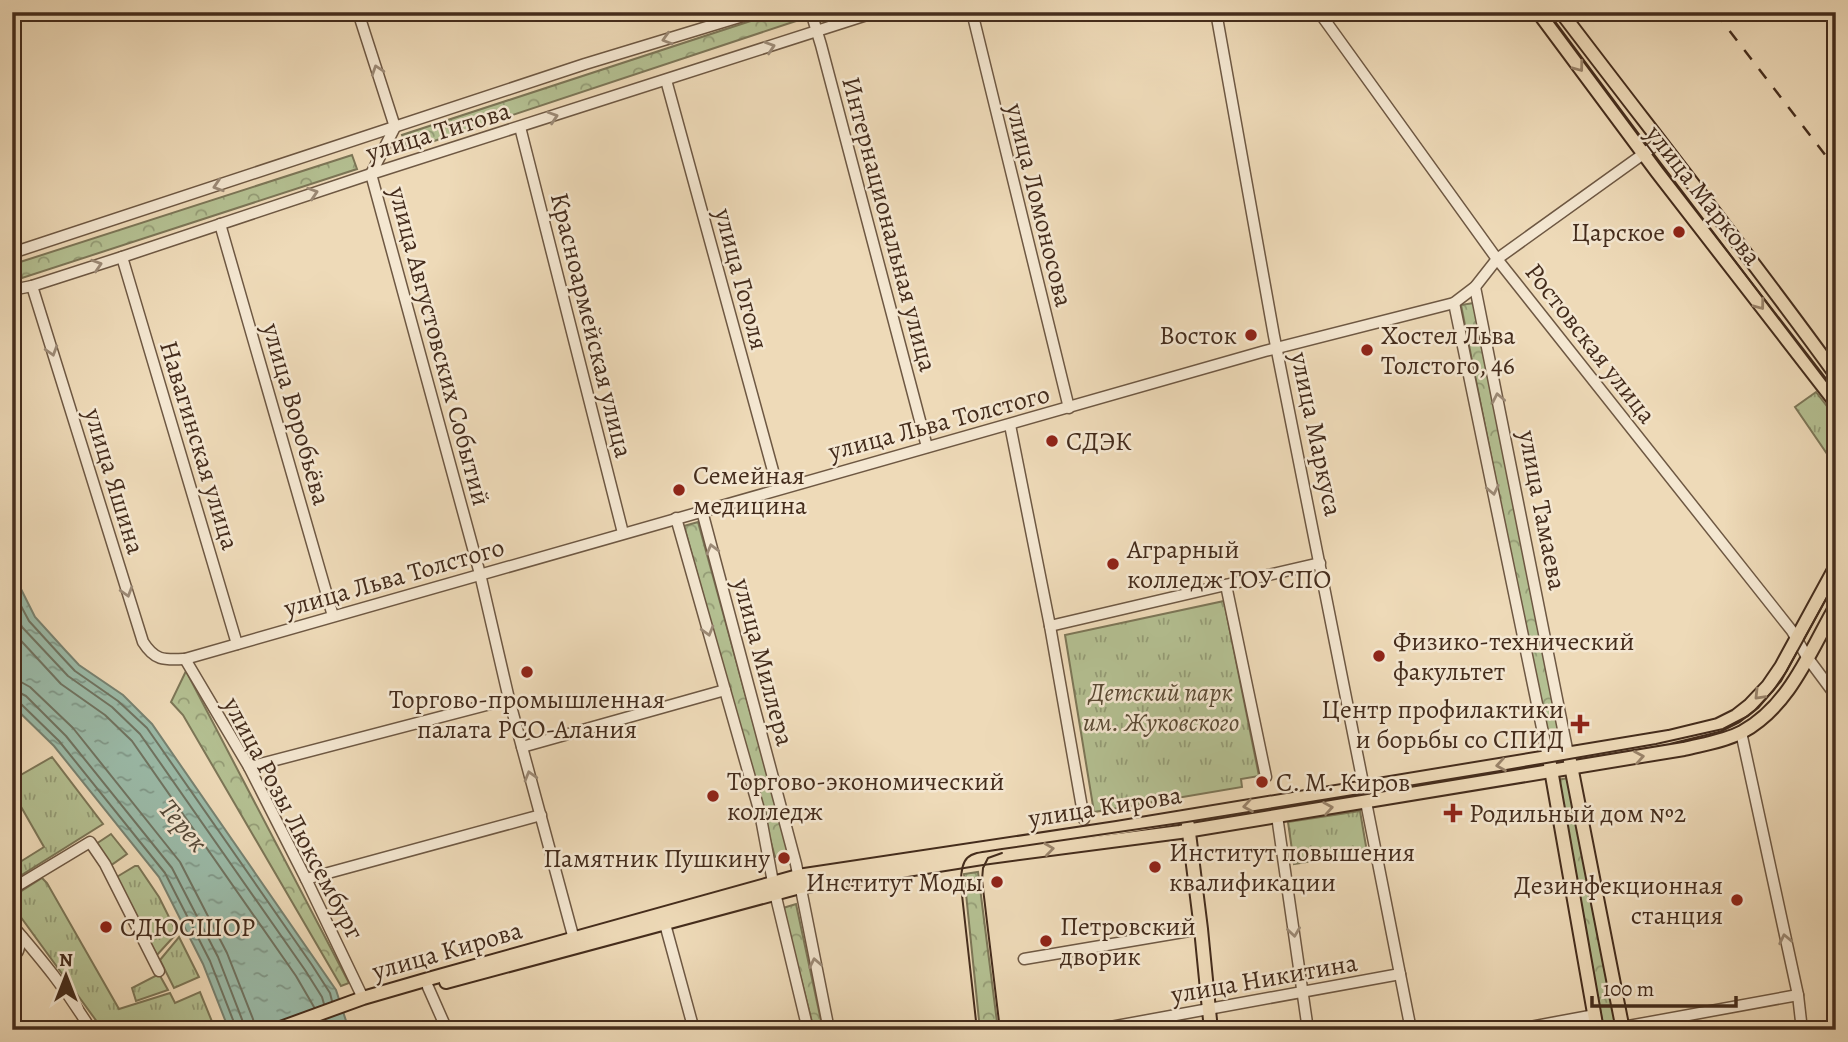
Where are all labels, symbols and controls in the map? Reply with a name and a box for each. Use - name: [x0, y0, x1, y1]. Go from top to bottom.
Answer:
- one-way arrow: [662, 31, 674, 46]
- one-way arrow: [763, 41, 775, 55]
- one-way arrow: [1570, 60, 1583, 72]
- one-way arrow: [371, 64, 385, 76]
- street label: Интернациональная улица: [833, 73, 946, 376]
- street label: улица Титова: [361, 93, 515, 170]
- street label: улица Ломоносова: [997, 99, 1082, 310]
- one-way arrow: [547, 110, 559, 125]
- street label: улица Маркова: [1637, 117, 1770, 273]
- one-way arrow: [212, 177, 224, 192]
- street label: улица Августовских Событий: [380, 182, 499, 509]
- one-way arrow: [306, 187, 319, 201]
- street label: Красноармейская улица: [542, 189, 641, 461]
- street label: улица Гоголя: [706, 204, 777, 354]
- place label: Царское: [1572, 215, 1665, 250]
- marker: Царское: [1671, 224, 1687, 240]
- street label: Ростовская улица: [1517, 256, 1664, 431]
- one-way arrow: [91, 259, 103, 274]
- one-way arrow: [1751, 297, 1764, 310]
- street label: улица Воробьёва: [254, 318, 339, 509]
- place label: Восток: [1159, 318, 1237, 353]
- place label: Хостел Льва Толстого, 46: [1381, 318, 1516, 383]
- marker: Восток: [1243, 327, 1259, 343]
- street label: Навагинская улица: [151, 336, 248, 554]
- marker: Хостел Льва Толстого, 46: [1359, 342, 1375, 358]
- one-way arrow: [44, 345, 59, 357]
- street label: улица Маркуса: [1282, 348, 1351, 519]
- street label: улица Льва Толстого: [824, 376, 1054, 469]
- one-way arrow: [1491, 392, 1506, 404]
- street label: улица Яшина: [75, 403, 153, 558]
- place label: СДЭК: [1066, 424, 1132, 459]
- street label: улица Тамаева: [1510, 426, 1575, 593]
- marker: СДЭК: [1044, 433, 1060, 449]
- place label: Семейная медицина: [693, 458, 807, 523]
- marker: Семейная медицина: [671, 482, 687, 498]
- one-way arrow: [1485, 484, 1500, 496]
- street label: улица Льва Толстого: [279, 529, 508, 626]
- place label: Аграрный колледж ГОУ СПО: [1126, 532, 1331, 597]
- one-way arrow: [706, 543, 720, 555]
- marker: Аграрный колледж ГОУ СПО: [1105, 556, 1121, 572]
- street label: улица Миллера: [724, 574, 803, 750]
- one-way arrow: [119, 585, 133, 597]
- place label: Физико-технический факультет: [1393, 624, 1635, 689]
- one-way arrow: [700, 625, 715, 637]
- marker: Физико-технический факультет: [1371, 648, 1387, 664]
- marker: Торгово-промышленная палата РСО-Алания: [519, 664, 535, 680]
- park label: Детский парк им. Жуковского: [1083, 675, 1239, 740]
- place label: Торгово-промышленная палата РСО-Алания: [389, 682, 665, 747]
- one-way arrow: [1755, 687, 1768, 700]
- street label: улица Розы Люксембург: [214, 690, 372, 946]
- place label: Центр профилактики и борьбы со СПИД: [1322, 692, 1564, 757]
- marker: Центр профилактики и борьбы со СПИД: [1570, 714, 1590, 734]
- one-way arrow: [1633, 750, 1645, 765]
- one-way arrow: [1495, 757, 1507, 772]
- place label: Торгово-экономический колледж: [727, 764, 1004, 829]
- place label: С. М. Киров: [1276, 765, 1410, 800]
- one-way arrow: [524, 771, 539, 783]
- marker: С. М. Киров: [1254, 774, 1270, 790]
- street label: улица Кирова: [1025, 777, 1184, 836]
- marker: Торгово-экономический колледж: [705, 788, 721, 804]
- water label: Терек: [150, 791, 217, 860]
- place label: Родильный дом №2: [1469, 796, 1686, 831]
- one-way arrow: [1242, 798, 1254, 813]
- one-way arrow: [1323, 801, 1334, 816]
- marker: Родильный дом №2: [1443, 803, 1463, 823]
- place label: Институт повышения квалификации: [1169, 835, 1415, 900]
- place label: Памятник Пушкину: [543, 841, 770, 876]
- one-way arrow: [1043, 842, 1055, 857]
- marker: Памятник Пушкину: [776, 850, 792, 866]
- marker: Институт повышения квалификации: [1147, 859, 1163, 875]
- place label: Институт Моды: [806, 865, 983, 900]
- place label: Дезинфекционная станция: [1514, 868, 1723, 933]
- marker: Институт Моды: [989, 874, 1005, 890]
- marker: Дезинфекционная станция: [1729, 892, 1745, 908]
- place label: Петровский дворик: [1059, 909, 1196, 974]
- place label: СДЮСШОР: [120, 910, 255, 945]
- street label: улица Кирова: [367, 912, 526, 989]
- marker: СДЮСШОР: [98, 919, 114, 935]
- one-way arrow: [1286, 926, 1301, 937]
- marker: Петровский дворик: [1038, 933, 1054, 949]
- one-way arrow: [1779, 933, 1794, 945]
- north arrow: [32, 940, 102, 1010]
- street label: улица Никитина: [1167, 945, 1360, 1012]
- text: N: [59, 947, 73, 973]
- one-way arrow: [809, 957, 824, 969]
- scale bar: [1592, 965, 1736, 1009]
- text: 100 m: [1603, 975, 1654, 1003]

